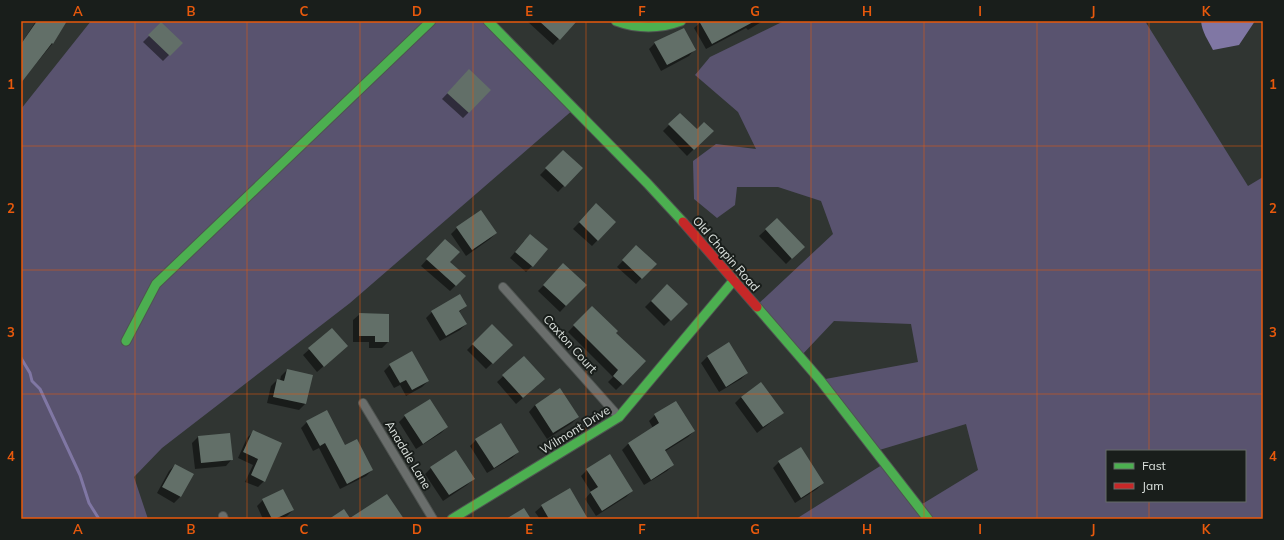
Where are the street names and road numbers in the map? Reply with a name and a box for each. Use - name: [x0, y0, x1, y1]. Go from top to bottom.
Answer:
- street label: Old Chapin Road: [690, 213, 763, 294]
- street label: Caxton Court: [540, 311, 600, 376]
- street label: Wilmont Drive: [537, 402, 613, 457]
- street label: Anadale Lane: [382, 418, 435, 492]

